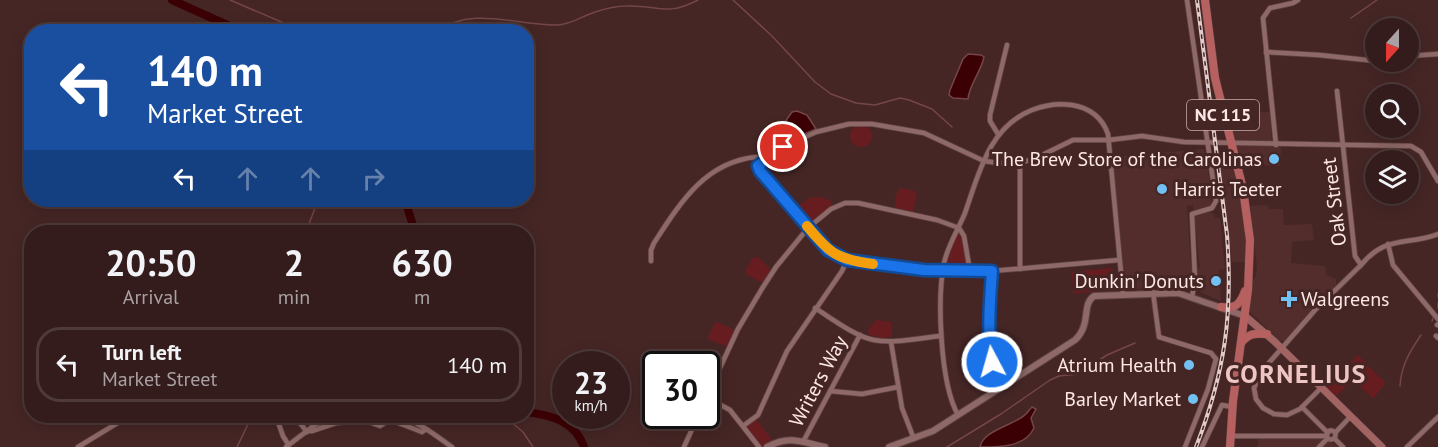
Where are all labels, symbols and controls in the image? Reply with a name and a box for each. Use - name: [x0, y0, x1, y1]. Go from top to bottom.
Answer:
- north arrow: [1365, 18, 1419, 72]
- map controls: [1365, 18, 1419, 204]
- text: 140 m: [147, 43, 263, 98]
- icon: left: [48, 48, 126, 126]
- button: search: [1365, 84, 1419, 138]
- text: Market Street: [147, 96, 303, 130]
- road number: NC 115: [1187, 100, 1259, 130]
- pin: [757, 121, 808, 172]
- icon: arrive: [766, 130, 799, 163]
- place label: The Brew Store of the Carolinas: [992, 146, 1262, 172]
- button: layers: [1365, 150, 1419, 204]
- marker: The Brew Store of the Carolinas: [1267, 152, 1281, 166]
- street label: Oak Street: [1316, 156, 1352, 248]
- icon: left: [168, 162, 201, 195]
- icon: ahead: [231, 162, 264, 195]
- icon: ahead: [294, 162, 327, 195]
- icon: right: [357, 162, 390, 195]
- place label: Harris Teeter: [1174, 176, 1282, 202]
- marker: Harris Teeter: [1155, 182, 1169, 196]
- text: 20:50: [105, 239, 197, 286]
- text: 2: [284, 239, 304, 286]
- text: 630: [392, 239, 453, 286]
- place label: Dunkin' Donuts: [1075, 268, 1204, 294]
- marker: Dunkin' Donuts: [1209, 274, 1223, 288]
- text: Arrival: [123, 284, 179, 310]
- text: min: [278, 284, 310, 310]
- text: m: [414, 284, 430, 310]
- place label: Walgreens: [1301, 286, 1390, 312]
- marker: Walgreens: [1282, 292, 1296, 306]
- street label: Writers Way: [783, 330, 853, 431]
- position arrow: [960, 330, 1024, 394]
- text: Turn left: [102, 338, 182, 366]
- icon: left: [51, 348, 84, 381]
- text: 140 m: [447, 351, 507, 379]
- speed limit sign: 30: [642, 351, 720, 429]
- place label: Atrium Health: [1057, 352, 1177, 378]
- district label: CORNELIUS: [1225, 357, 1367, 390]
- marker: Atrium Health: [1182, 358, 1196, 372]
- text: 23: [574, 363, 608, 402]
- text: Market Street: [102, 366, 217, 392]
- place label: Barley Market: [1064, 386, 1181, 412]
- marker: Barley Market: [1186, 392, 1200, 406]
- text: km/h: [575, 396, 607, 415]

